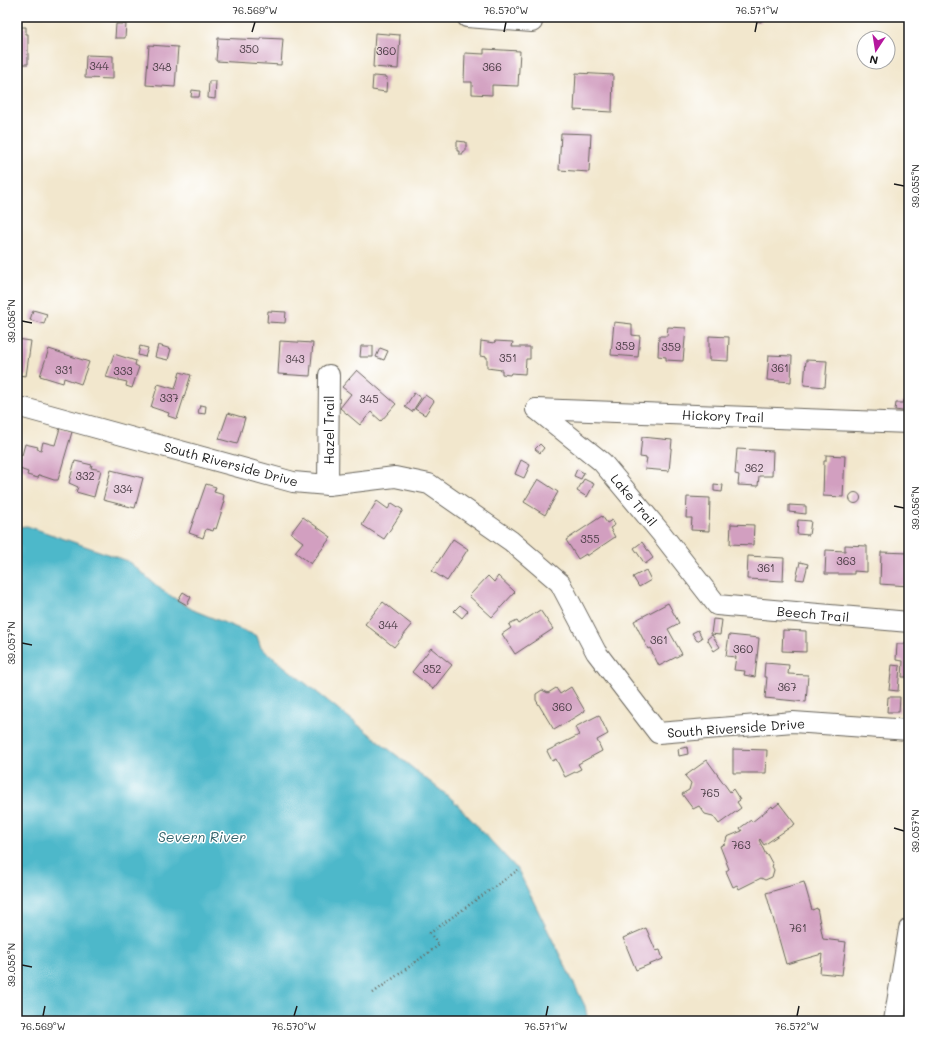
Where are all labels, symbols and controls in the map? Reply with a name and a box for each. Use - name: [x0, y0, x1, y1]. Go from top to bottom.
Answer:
- text: 76.569°W: [233, 3, 278, 17]
- text: 76.570°W: [484, 3, 529, 17]
- text: 76.571°W: [735, 3, 779, 17]
- north arrow: [856, 30, 896, 70]
- house number: 350: [239, 41, 259, 56]
- house number: 360: [376, 43, 396, 58]
- text: N: [868, 52, 879, 68]
- house number: 344: [89, 58, 109, 73]
- house number: 348: [152, 59, 172, 74]
- house number: 366: [482, 59, 502, 74]
- text: 39.055°N: [908, 164, 922, 208]
- text: 39.056°N: [4, 299, 18, 343]
- house number: 359: [615, 338, 635, 353]
- house number: 359: [661, 339, 681, 354]
- house number: 351: [499, 350, 517, 365]
- house number: 343: [285, 351, 305, 366]
- house number: 361: [771, 360, 789, 375]
- house number: 331: [55, 362, 73, 377]
- house number: 333: [113, 363, 133, 378]
- house number: 337: [159, 390, 179, 405]
- house number: 345: [359, 391, 379, 406]
- street label: Hazel Trail: [320, 395, 337, 465]
- street label: Hickory Trail: [682, 406, 764, 425]
- street label: South Riverside Drive: [162, 437, 300, 490]
- house number: 362: [744, 460, 764, 475]
- house number: 332: [75, 468, 95, 483]
- street label: Lake Trail: [608, 470, 661, 529]
- house number: 334: [113, 481, 133, 496]
- text: 39.056°N: [908, 486, 922, 530]
- house number: 355: [580, 531, 600, 546]
- house number: 363: [836, 553, 856, 568]
- house number: 361: [757, 560, 775, 575]
- street label: Beech Trail: [776, 602, 850, 625]
- house number: 344: [378, 617, 398, 632]
- text: 39.057°N: [4, 621, 18, 665]
- house number: 361: [650, 632, 668, 647]
- house number: 360: [733, 641, 753, 656]
- house number: 352: [423, 661, 442, 676]
- house number: 367: [777, 679, 797, 694]
- house number: 360: [552, 699, 572, 714]
- street label: South Riverside Drive: [666, 714, 805, 741]
- house number: 765: [700, 785, 720, 800]
- text: 39.057°N: [908, 809, 922, 853]
- water label: Severn River: [158, 827, 246, 846]
- house number: 763: [731, 837, 751, 852]
- house number: 761: [789, 920, 807, 935]
- text: 39.058°N: [4, 943, 18, 987]
- text: 76.569°W: [21, 1019, 66, 1033]
- text: 76.570°W: [272, 1019, 317, 1033]
- text: 76.571°W: [524, 1019, 568, 1033]
- text: 76.572°W: [775, 1019, 819, 1033]

